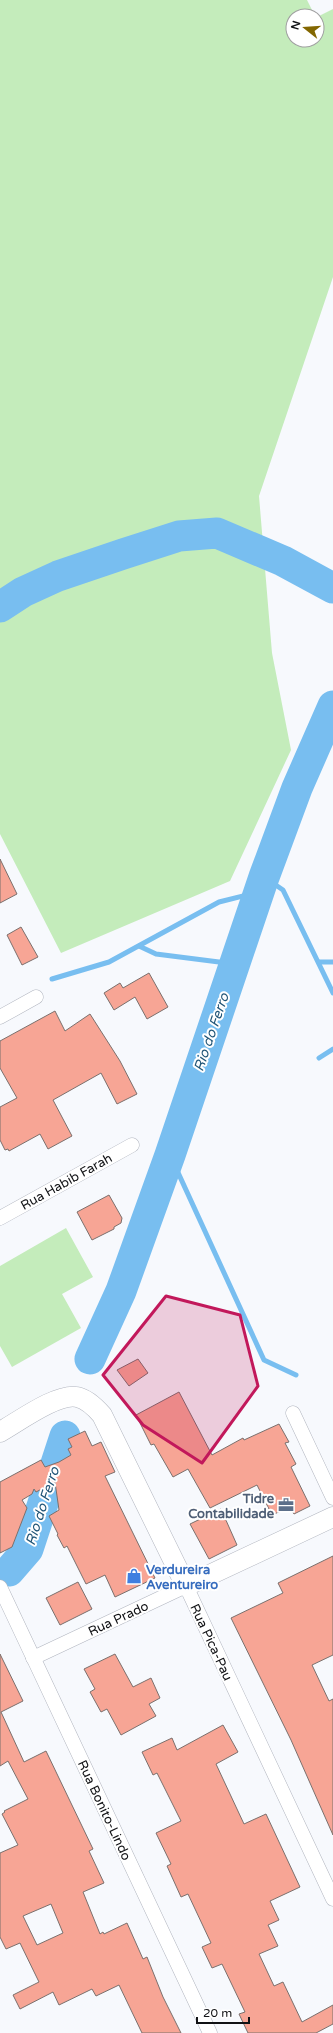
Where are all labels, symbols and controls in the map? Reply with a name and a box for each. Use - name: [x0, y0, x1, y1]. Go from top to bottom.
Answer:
- north arrow: [285, 8, 325, 48]
- text: N: [288, 19, 303, 31]
- water label: Rio do Ferro: [190, 989, 233, 1073]
- street label: Rua Habib Farah: [18, 1150, 115, 1214]
- water label: Rio do Ferro: [22, 1463, 64, 1548]
- place label: Tidre Contabilidade: [188, 1491, 275, 1522]
- office icon: Tidre Contabilidade: [277, 1496, 295, 1514]
- place label: Verdureira Aventureiro: [146, 1562, 218, 1593]
- shop icon: Verdureira Aventureiro: [125, 1567, 143, 1585]
- street label: Rua Prado: [86, 1598, 151, 1640]
- street label: Rua Pica-Pau: [186, 1602, 236, 1683]
- street label: Rua Bonito-Lindo: [74, 1758, 134, 1863]
- scale bar: [197, 1999, 249, 2025]
- text: 20 m: [203, 2006, 232, 2020]

